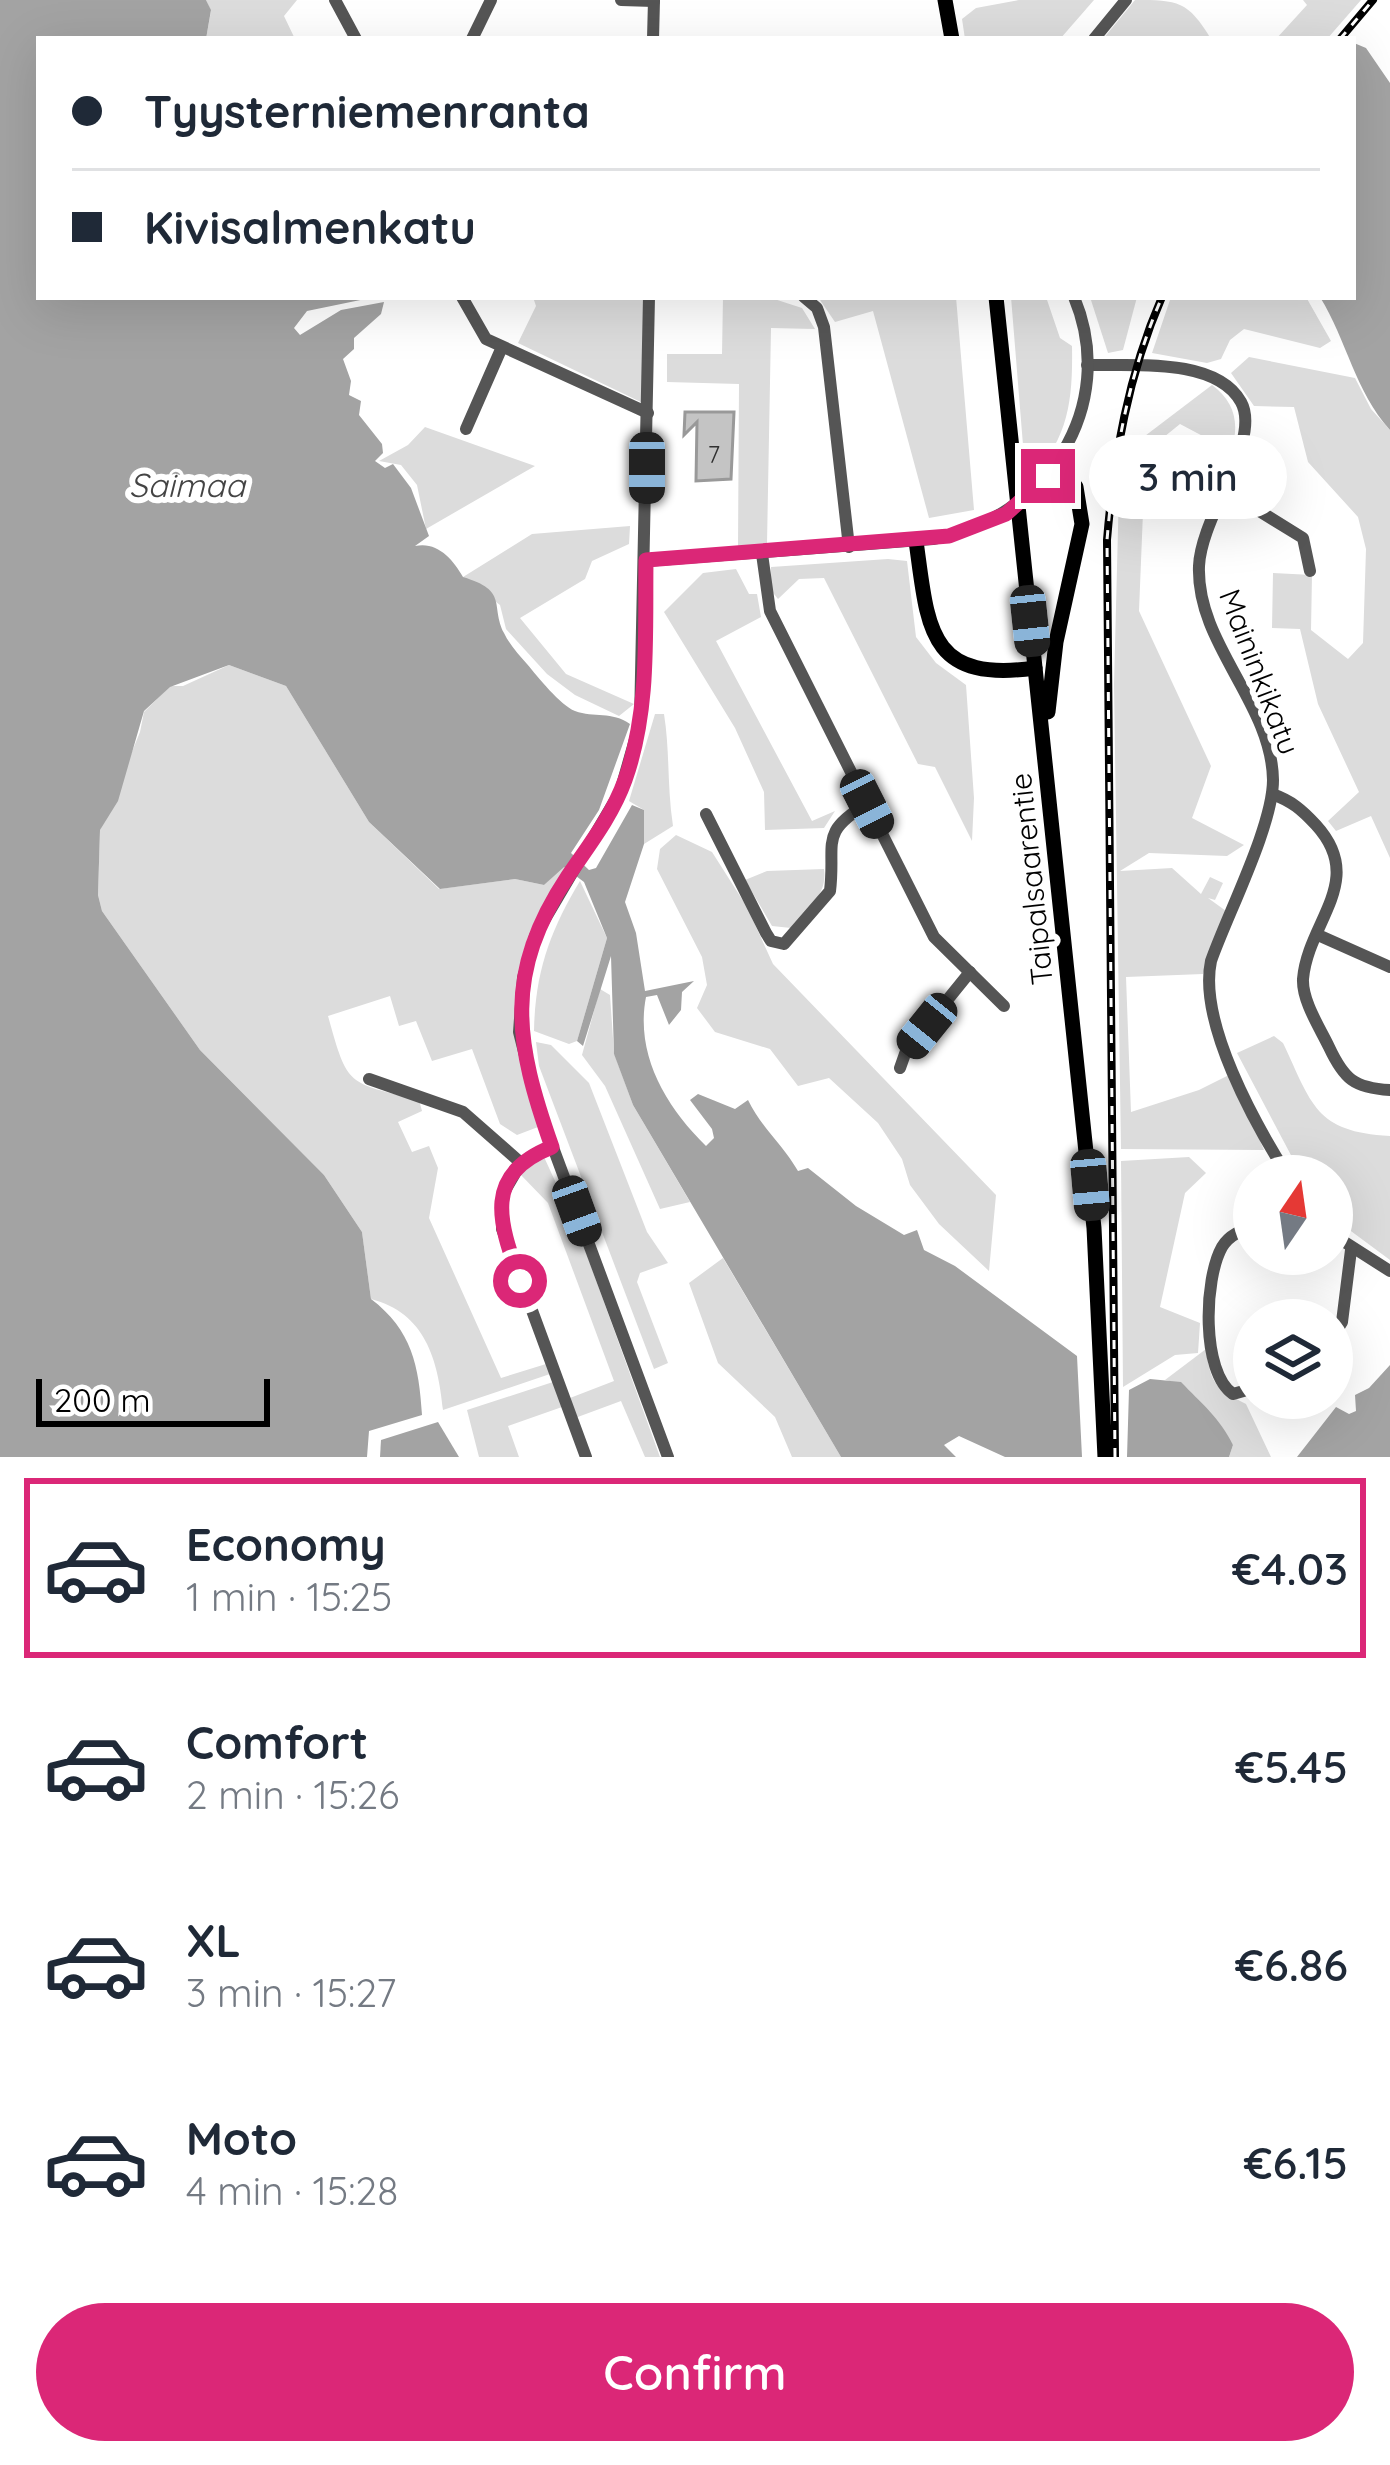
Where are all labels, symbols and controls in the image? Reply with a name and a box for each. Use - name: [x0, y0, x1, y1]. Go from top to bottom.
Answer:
- text: Tyysterniemenranta: [144, 83, 590, 139]
- text: Kivisalmenkatu: [144, 199, 476, 255]
- car: [629, 432, 665, 504]
- callout: 3 min: [1090, 434, 1288, 518]
- house number: 7: [708, 439, 720, 469]
- route end: [1021, 449, 1075, 503]
- text: 3 min: [1138, 452, 1238, 501]
- water label: Saimaa: [129, 464, 247, 505]
- car: [1008, 583, 1052, 659]
- street label: Maininkikatu: [1211, 583, 1309, 760]
- car: [835, 764, 899, 844]
- street label: Taipalsaarentie: [1001, 771, 1061, 987]
- car: [890, 987, 964, 1065]
- car: [1069, 1148, 1111, 1222]
- north arrow: [1233, 1155, 1353, 1275]
- map controls: [1233, 1155, 1353, 1419]
- car: [548, 1171, 606, 1251]
- route start: [493, 1254, 547, 1308]
- button: layers: [1233, 1299, 1353, 1419]
- scale bar: [36, 1373, 270, 1426]
- text: 200 m: [54, 1379, 151, 1420]
- icon: car: [42, 1514, 150, 1622]
- text: Economy: [186, 1516, 386, 1572]
- text: €4.03: [1232, 1540, 1348, 1596]
- text: 1 min · 15:25: [186, 1572, 392, 1621]
- icon: car: [42, 1712, 150, 1820]
- text: Comfort: [186, 1714, 368, 1770]
- text: €5.45: [1235, 1738, 1348, 1794]
- text: 2 min · 15:26: [186, 1770, 399, 1819]
- icon: car: [42, 1910, 150, 2018]
- text: XL: [186, 1912, 241, 1968]
- text: €6.86: [1235, 1936, 1348, 1992]
- text: 3 min · 15:27: [186, 1968, 396, 2017]
- icon: car: [42, 2108, 150, 2216]
- text: Moto: [186, 2110, 297, 2166]
- text: €6.15: [1244, 2134, 1348, 2190]
- text: 4 min · 15:28: [186, 2166, 398, 2215]
- button: Confirm: [36, 2303, 1354, 2441]

